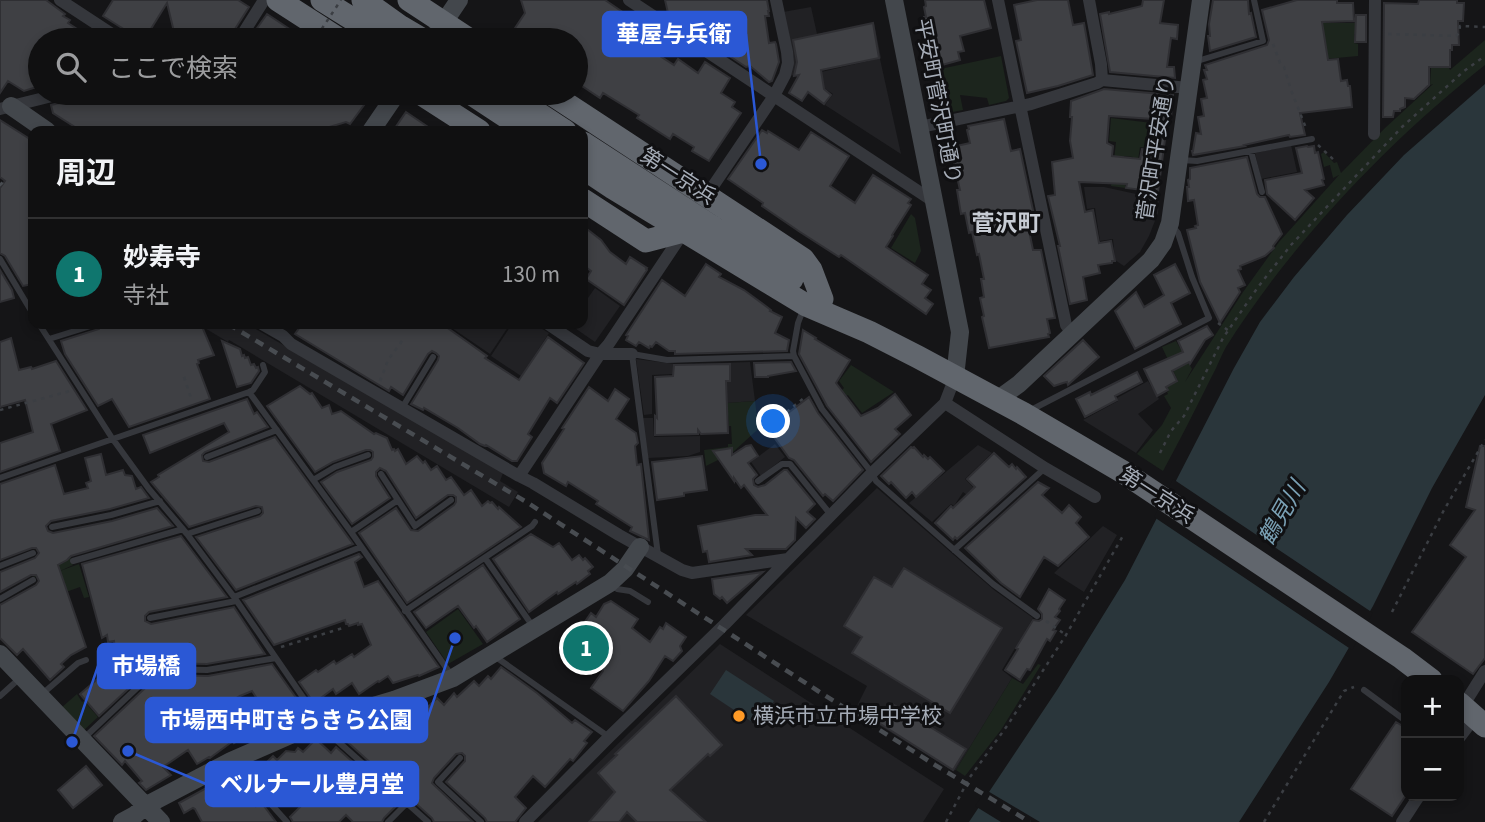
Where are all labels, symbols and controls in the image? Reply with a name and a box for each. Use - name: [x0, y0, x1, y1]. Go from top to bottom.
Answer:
- callout: 華屋与兵衛: [603, 12, 746, 56]
- street label: 平安町菅沢町通り: [907, 16, 969, 186]
- text: 華屋与兵衛: [617, 18, 732, 51]
- search box: [28, 28, 588, 105]
- icon: search: [52, 48, 90, 86]
- text: ここで検索: [108, 50, 238, 87]
- street label: 菅沢町平安通り: [1130, 73, 1182, 223]
- street label: 第一京浜: [635, 141, 721, 211]
- text: 周辺: [56, 152, 116, 195]
- district label: 菅沢町: [972, 207, 1041, 240]
- text: 妙寿寺: [123, 239, 201, 276]
- text: 1: [73, 258, 85, 291]
- text: 130 m: [502, 258, 560, 291]
- text: 寺社: [123, 279, 169, 312]
- your location: [756, 404, 790, 438]
- street label: 第一京浜: [1114, 460, 1200, 530]
- water label: 鶴見川: [1250, 472, 1315, 551]
- pin: 1: [563, 622, 609, 674]
- callout: 市場橋: [98, 644, 195, 688]
- text: 市場橋: [112, 650, 181, 683]
- map controls: [1401, 675, 1464, 801]
- button: +: [1401, 675, 1464, 738]
- callout: 市場西中町きらきら公園: [146, 698, 427, 742]
- place label: 横浜市立市場中学校: [753, 701, 942, 731]
- text: 市場西中町きらきら公園: [160, 704, 413, 737]
- marker: 横浜市立市場中学校: [731, 708, 747, 724]
- button: −: [1401, 738, 1464, 801]
- callout: ベルナール豊月堂: [206, 762, 418, 806]
- text: ベルナール豊月堂: [220, 768, 404, 801]

